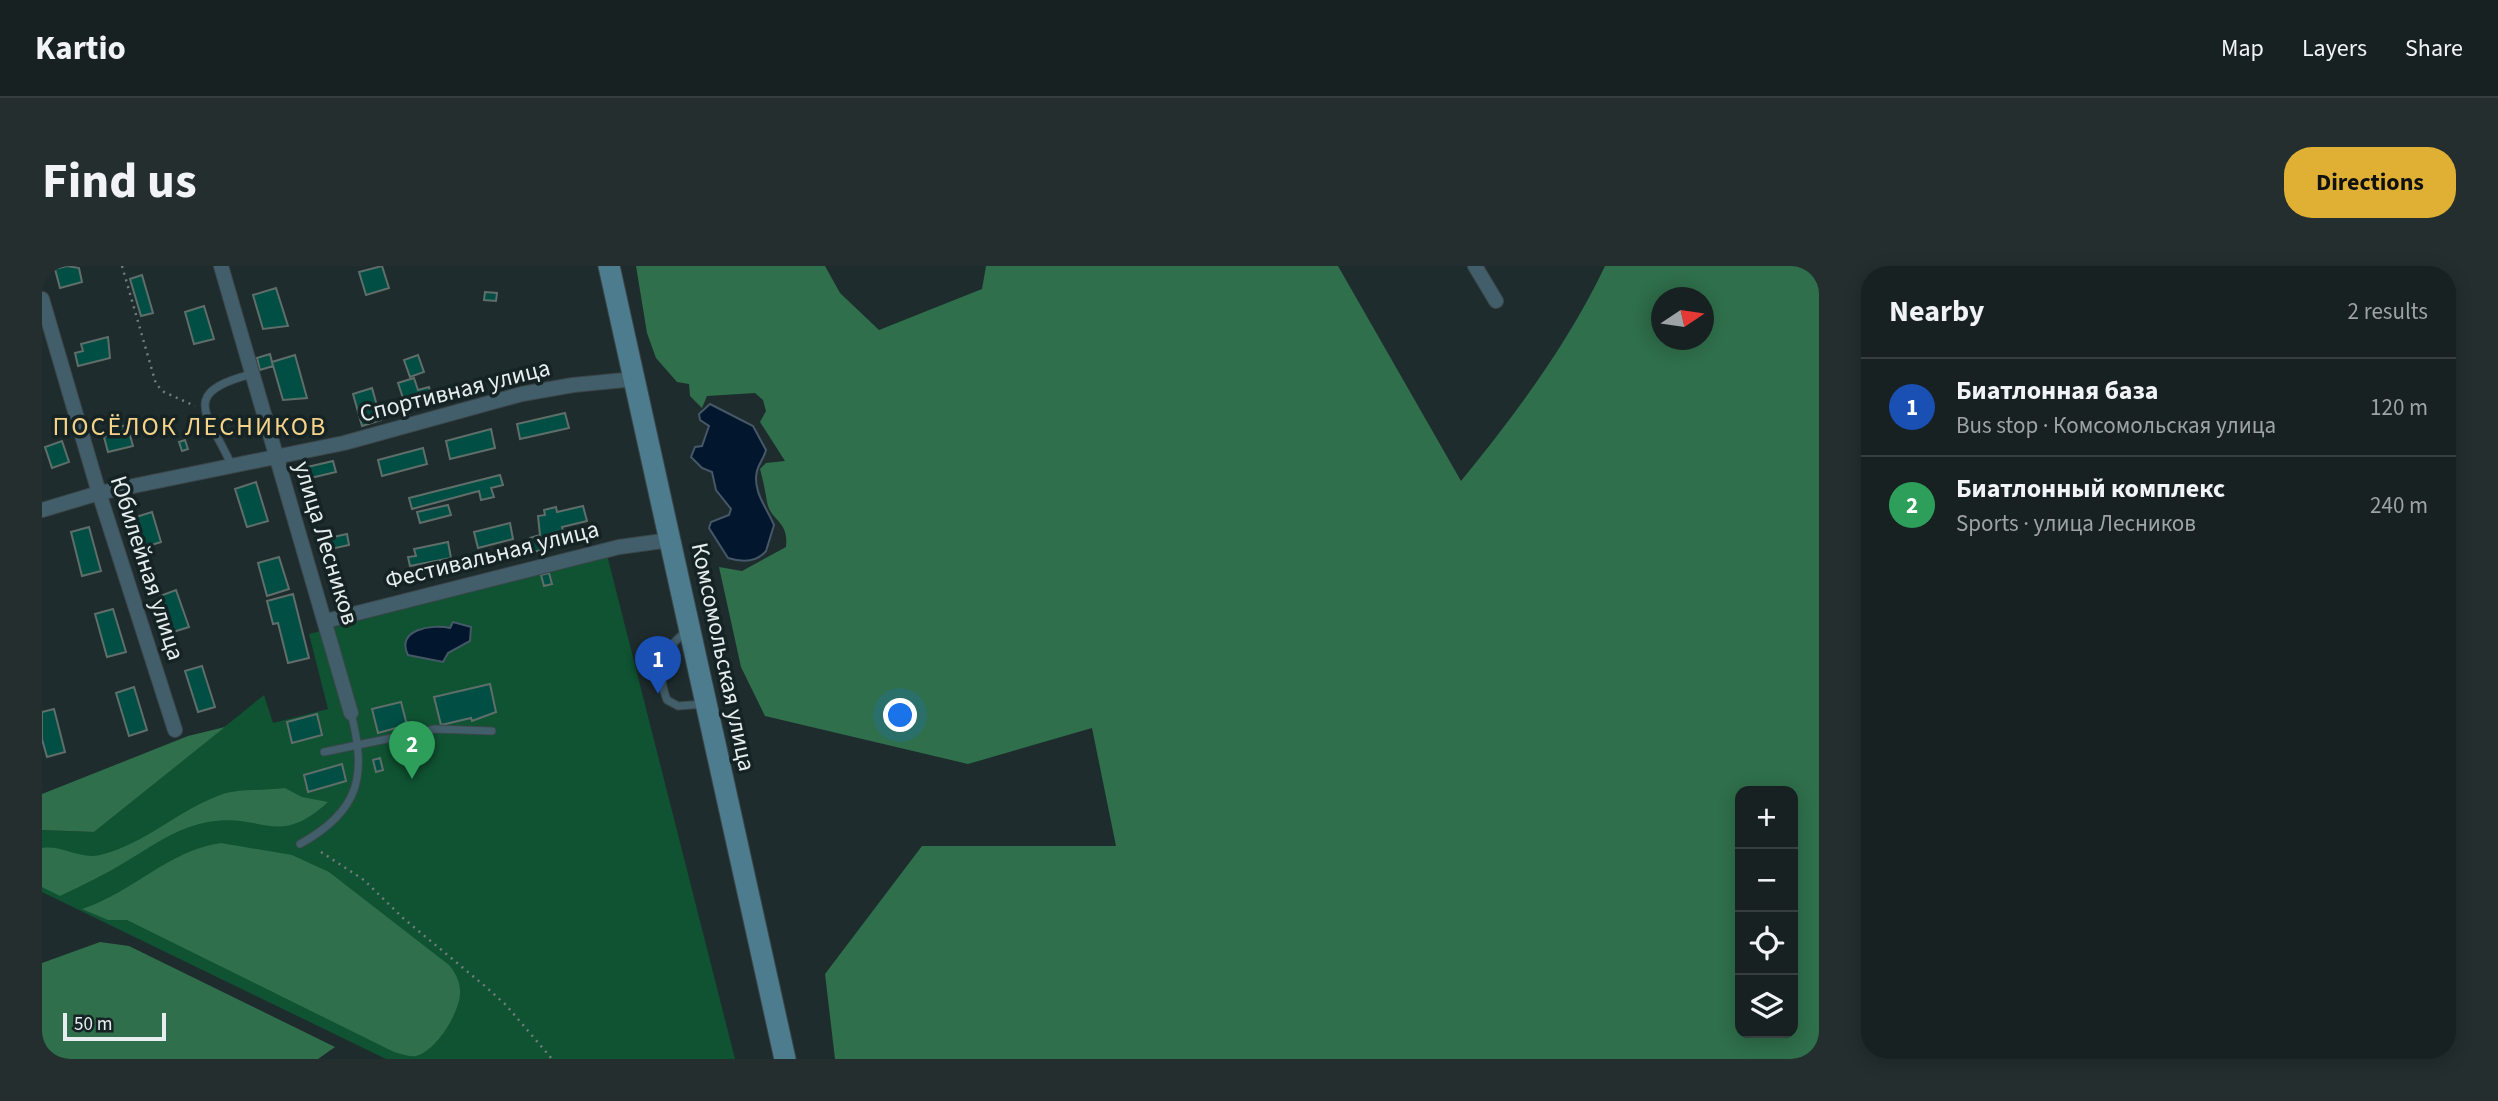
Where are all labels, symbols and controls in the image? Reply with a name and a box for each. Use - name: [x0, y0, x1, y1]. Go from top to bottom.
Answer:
- text: Kartio: [35, 25, 126, 72]
- text: Map: [2221, 31, 2264, 66]
- text: Layers: [2302, 31, 2367, 66]
- text: Share: [2405, 31, 2463, 66]
- text: Find us: [42, 147, 197, 217]
- button: Directions: [2284, 147, 2456, 218]
- north arrow: [1651, 287, 1714, 350]
- text: Nearby: [1889, 290, 1984, 333]
- text: 2 results: [2348, 295, 2428, 328]
- street label: Спортивная улица: [356, 350, 554, 432]
- text: Биатлонная база: [1956, 372, 2159, 409]
- text: 1: [1906, 391, 1918, 424]
- text: 120 m: [2370, 391, 2428, 424]
- district label: ПОСЁЛОК ЛЕСНИКОВ: [53, 408, 327, 445]
- text: Bus stop · Комсомольская улица: [1956, 409, 2276, 442]
- street label: улица Лесников: [285, 457, 367, 629]
- text: Биатлонный комплекс: [1956, 470, 2225, 507]
- street label: Юбилейная улица: [101, 471, 193, 665]
- text: 2: [1906, 489, 1918, 522]
- text: 240 m: [2370, 489, 2428, 522]
- text: Sports · улица Лесников: [1956, 507, 2196, 540]
- street label: Фестивальная улица: [381, 511, 603, 599]
- street label: Комсомольская улица: [682, 539, 764, 775]
- pin: 1: [635, 636, 681, 694]
- your location: [883, 698, 917, 732]
- pin: 2: [389, 721, 435, 779]
- map controls: [1735, 786, 1798, 1038]
- button: +: [1735, 786, 1798, 849]
- button: −: [1735, 849, 1798, 912]
- button: locate: [1735, 912, 1798, 975]
- button: layers: [1735, 975, 1798, 1038]
- scale bar: [63, 1010, 166, 1042]
- text: 50 m: [74, 1011, 112, 1038]

